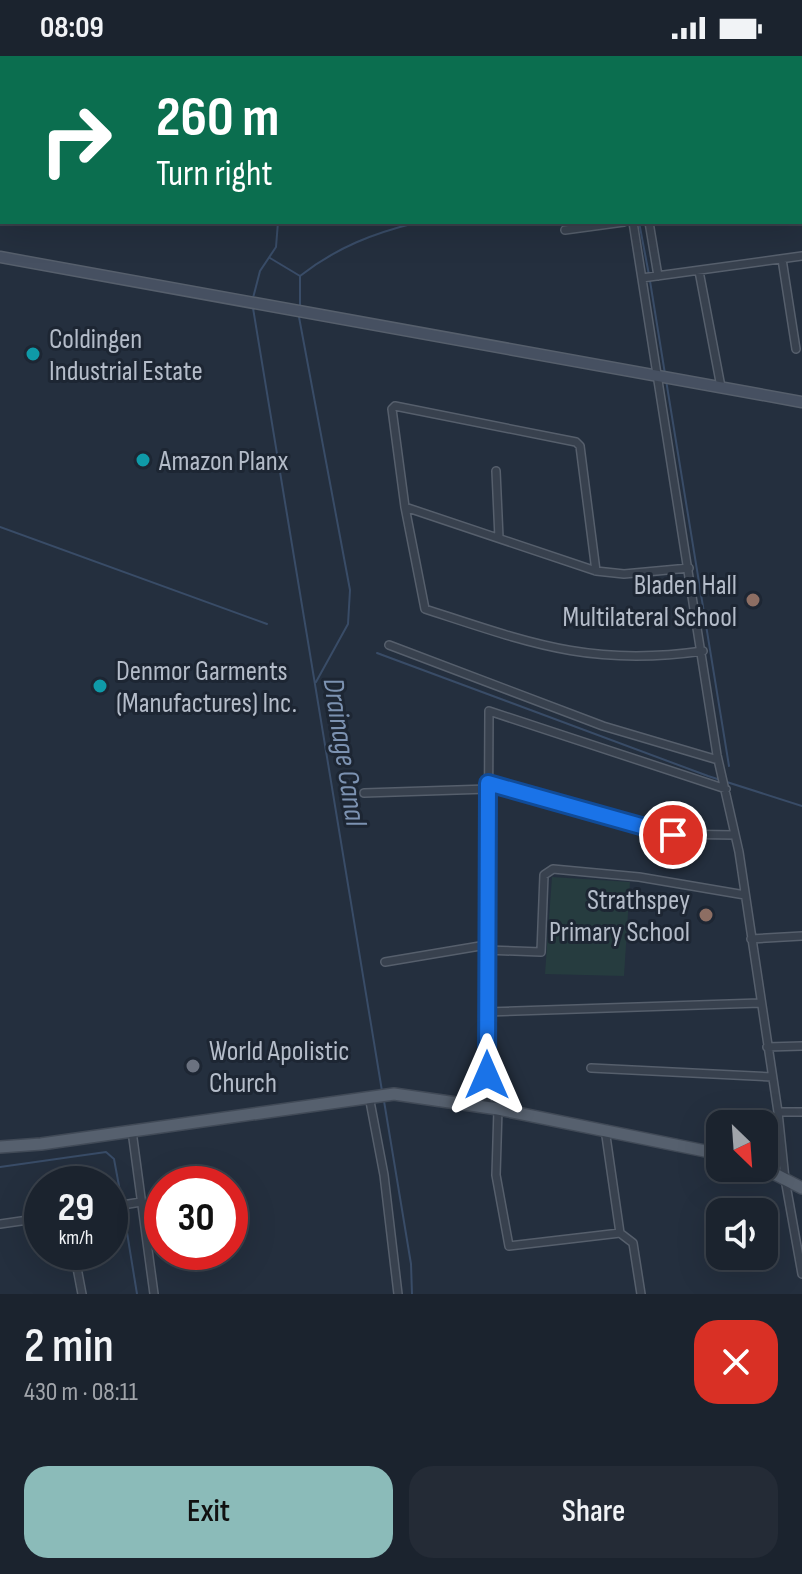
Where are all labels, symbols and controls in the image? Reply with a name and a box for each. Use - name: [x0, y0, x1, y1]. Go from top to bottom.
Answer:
- text: 08:09: [40, 10, 104, 46]
- text: 260 m: [156, 85, 279, 152]
- icon: right: [24, 88, 128, 192]
- text: Turn right: [156, 153, 273, 196]
- place label: Coldingen Industrial Estate: [49, 323, 203, 388]
- marker: Coldingen Industrial Estate: [24, 345, 42, 363]
- place label: Amazon Planx: [158, 445, 289, 478]
- marker: Amazon Planx: [134, 451, 152, 469]
- place label: Bladen Hall Multilateral School: [563, 569, 737, 634]
- marker: Bladen Hall Multilateral School: [744, 591, 762, 609]
- place label: Denmor Garments (Manufactures) Inc.: [116, 655, 297, 720]
- water label: Drainage Canal: [315, 675, 374, 830]
- marker: Denmor Garments (Manufactures) Inc.: [91, 677, 109, 695]
- pin: [639, 801, 707, 869]
- icon: arrive: [651, 813, 695, 857]
- place label: Strathspey Primary School: [549, 884, 690, 949]
- marker: Strathspey Primary School: [697, 906, 715, 924]
- position arrow: [445, 1033, 529, 1117]
- place label: World Apolistic Church: [209, 1035, 349, 1100]
- marker: World Apolistic Church: [184, 1057, 202, 1075]
- north arrow: [706, 1110, 778, 1182]
- map controls: [706, 1110, 778, 1270]
- speed limit sign: 30: [144, 1166, 248, 1270]
- text: 29: [58, 1184, 94, 1232]
- button: sound: [706, 1198, 778, 1270]
- text: km/h: [59, 1226, 93, 1250]
- text: 2 min: [24, 1318, 114, 1375]
- button: close: [694, 1320, 778, 1404]
- text: 430 m · 08:11: [24, 1377, 138, 1408]
- button: Exit: [24, 1466, 393, 1558]
- button: Share: [409, 1466, 778, 1558]

